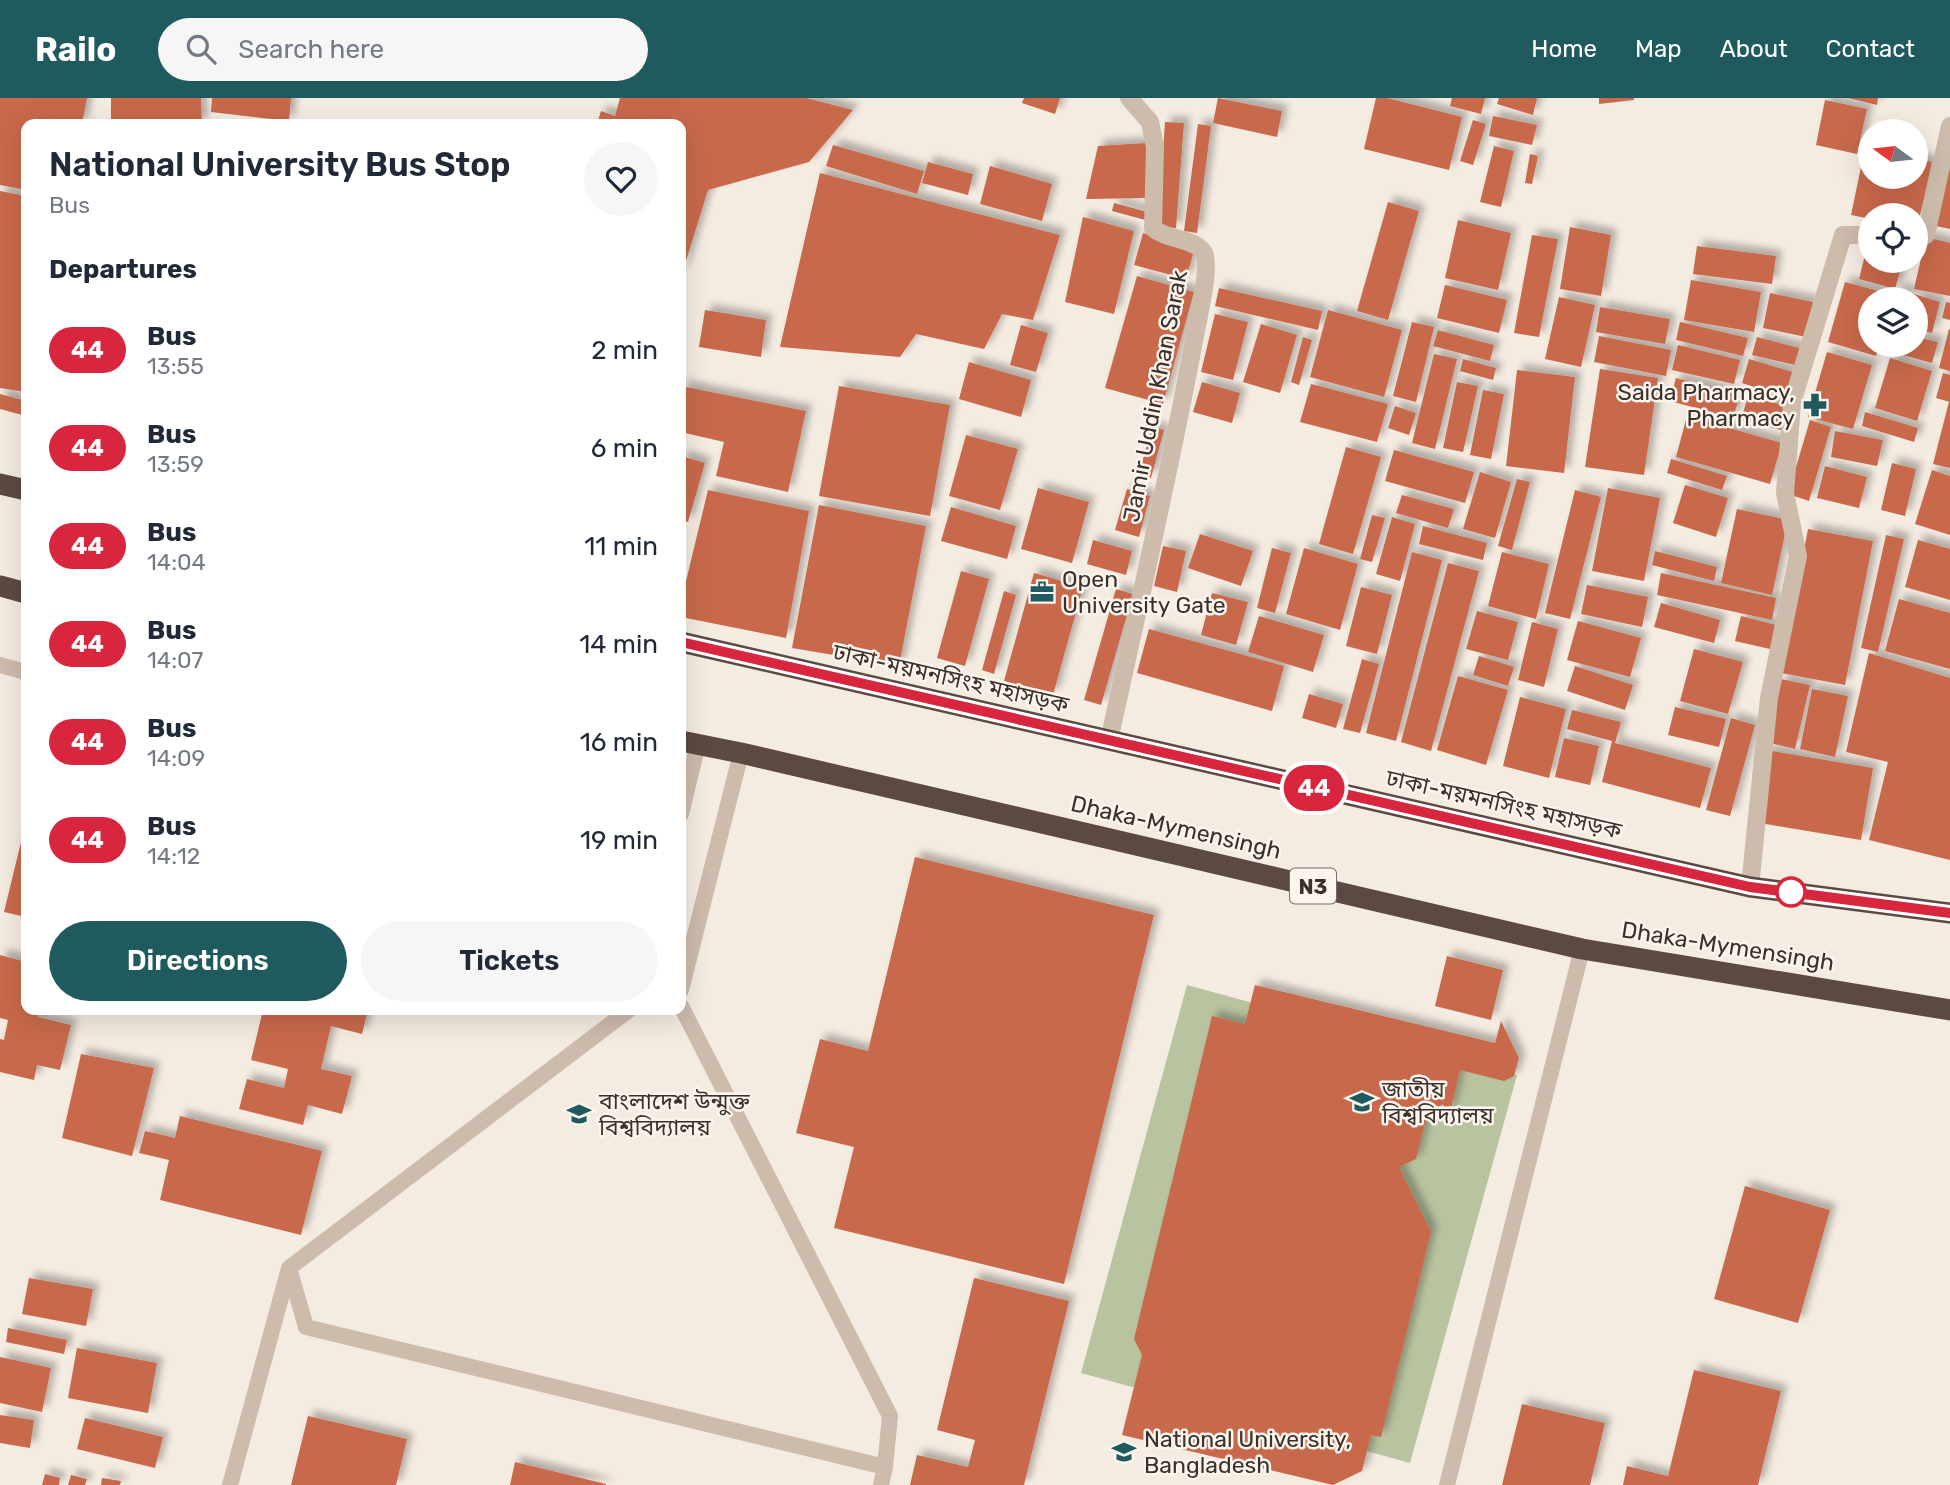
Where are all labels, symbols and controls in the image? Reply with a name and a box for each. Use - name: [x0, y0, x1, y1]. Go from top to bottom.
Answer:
- search box: [158, 18, 648, 81]
- text: Railo: [35, 30, 116, 69]
- icon: search: [182, 30, 220, 68]
- text: Search here: [238, 34, 384, 65]
- text: Home: [1531, 35, 1597, 63]
- text: Map: [1635, 35, 1682, 63]
- text: About: [1720, 35, 1788, 63]
- text: Contact: [1826, 35, 1915, 63]
- north arrow: [1858, 119, 1928, 189]
- map controls: [1858, 119, 1928, 357]
- button: heart: [584, 142, 658, 216]
- text: National University Bus Stop: [49, 145, 511, 184]
- text: Bus: [49, 191, 90, 219]
- button: locate: [1858, 203, 1928, 273]
- text: Departures: [49, 254, 197, 285]
- street label: Jamir Uddin Khan Sarak: [1117, 268, 1193, 524]
- button: layers: [1858, 287, 1928, 357]
- text: Bus: [147, 321, 196, 352]
- text: 2 min: [591, 335, 658, 366]
- text: 44: [71, 336, 104, 364]
- text: 13:55: [147, 352, 204, 380]
- place label: Saida Pharmacy, Pharmacy: [1618, 378, 1795, 432]
- pharmacy icon: Saida Pharmacy, Pharmacy: [1801, 391, 1829, 419]
- text: Bus: [147, 419, 196, 450]
- text: 6 min: [591, 433, 658, 464]
- text: 44: [71, 434, 104, 462]
- text: 13:59: [147, 450, 204, 478]
- text: Bus: [147, 517, 196, 548]
- text: 11 min: [584, 531, 658, 562]
- text: 44: [71, 532, 104, 560]
- text: 14:04: [147, 548, 206, 576]
- place label: Open University Gate: [1062, 565, 1226, 619]
- office icon: Open University Gate: [1028, 578, 1056, 606]
- text: Bus: [147, 615, 196, 646]
- text: 14 min: [579, 629, 658, 660]
- text: 44: [71, 630, 104, 658]
- street label: ঢাকা-ময়মনসিংহ মহাসড়ক: [829, 637, 1072, 719]
- text: 14:07: [147, 646, 203, 674]
- text: Bus: [147, 713, 196, 744]
- text: 16 min: [580, 727, 658, 758]
- text: 44: [71, 728, 104, 756]
- text: 14:09: [147, 744, 205, 772]
- street label: ঢাকা-ময়মনসিংহ মহাসড়ক: [1382, 763, 1625, 845]
- line badge: 44: [1282, 765, 1346, 811]
- text: 44: [1298, 774, 1330, 802]
- street label: Dhaka-Mymensingh: [1068, 789, 1284, 865]
- text: Bus: [147, 811, 196, 842]
- text: 19 min: [580, 825, 658, 856]
- text: 44: [71, 826, 104, 854]
- text: 14:12: [147, 842, 200, 870]
- road number: N3: [1290, 868, 1336, 904]
- unlabelled marker: [1776, 877, 1806, 907]
- street label: Dhaka-Mymensingh: [1620, 915, 1836, 977]
- button: Directions: [49, 921, 347, 1001]
- button: Tickets: [361, 921, 658, 1001]
- place label: জাতীয় বিশ্ববিদ্যালয়: [1381, 1075, 1494, 1129]
- place label: বাংলাদেশ উন্মুক্ত বিশ্ববিদ্যালয়: [598, 1087, 750, 1141]
- school or university icon: জাতীয় বিশ্ববিদ্যালয়: [1348, 1088, 1376, 1116]
- school or university icon: বাংলাদেশ উন্মুক্ত বিশ্ববিদ্যালয়: [565, 1100, 593, 1128]
- place label: National University, Bangladesh: [1144, 1425, 1351, 1479]
- school or university icon: National University, Bangladesh: [1110, 1438, 1138, 1466]

